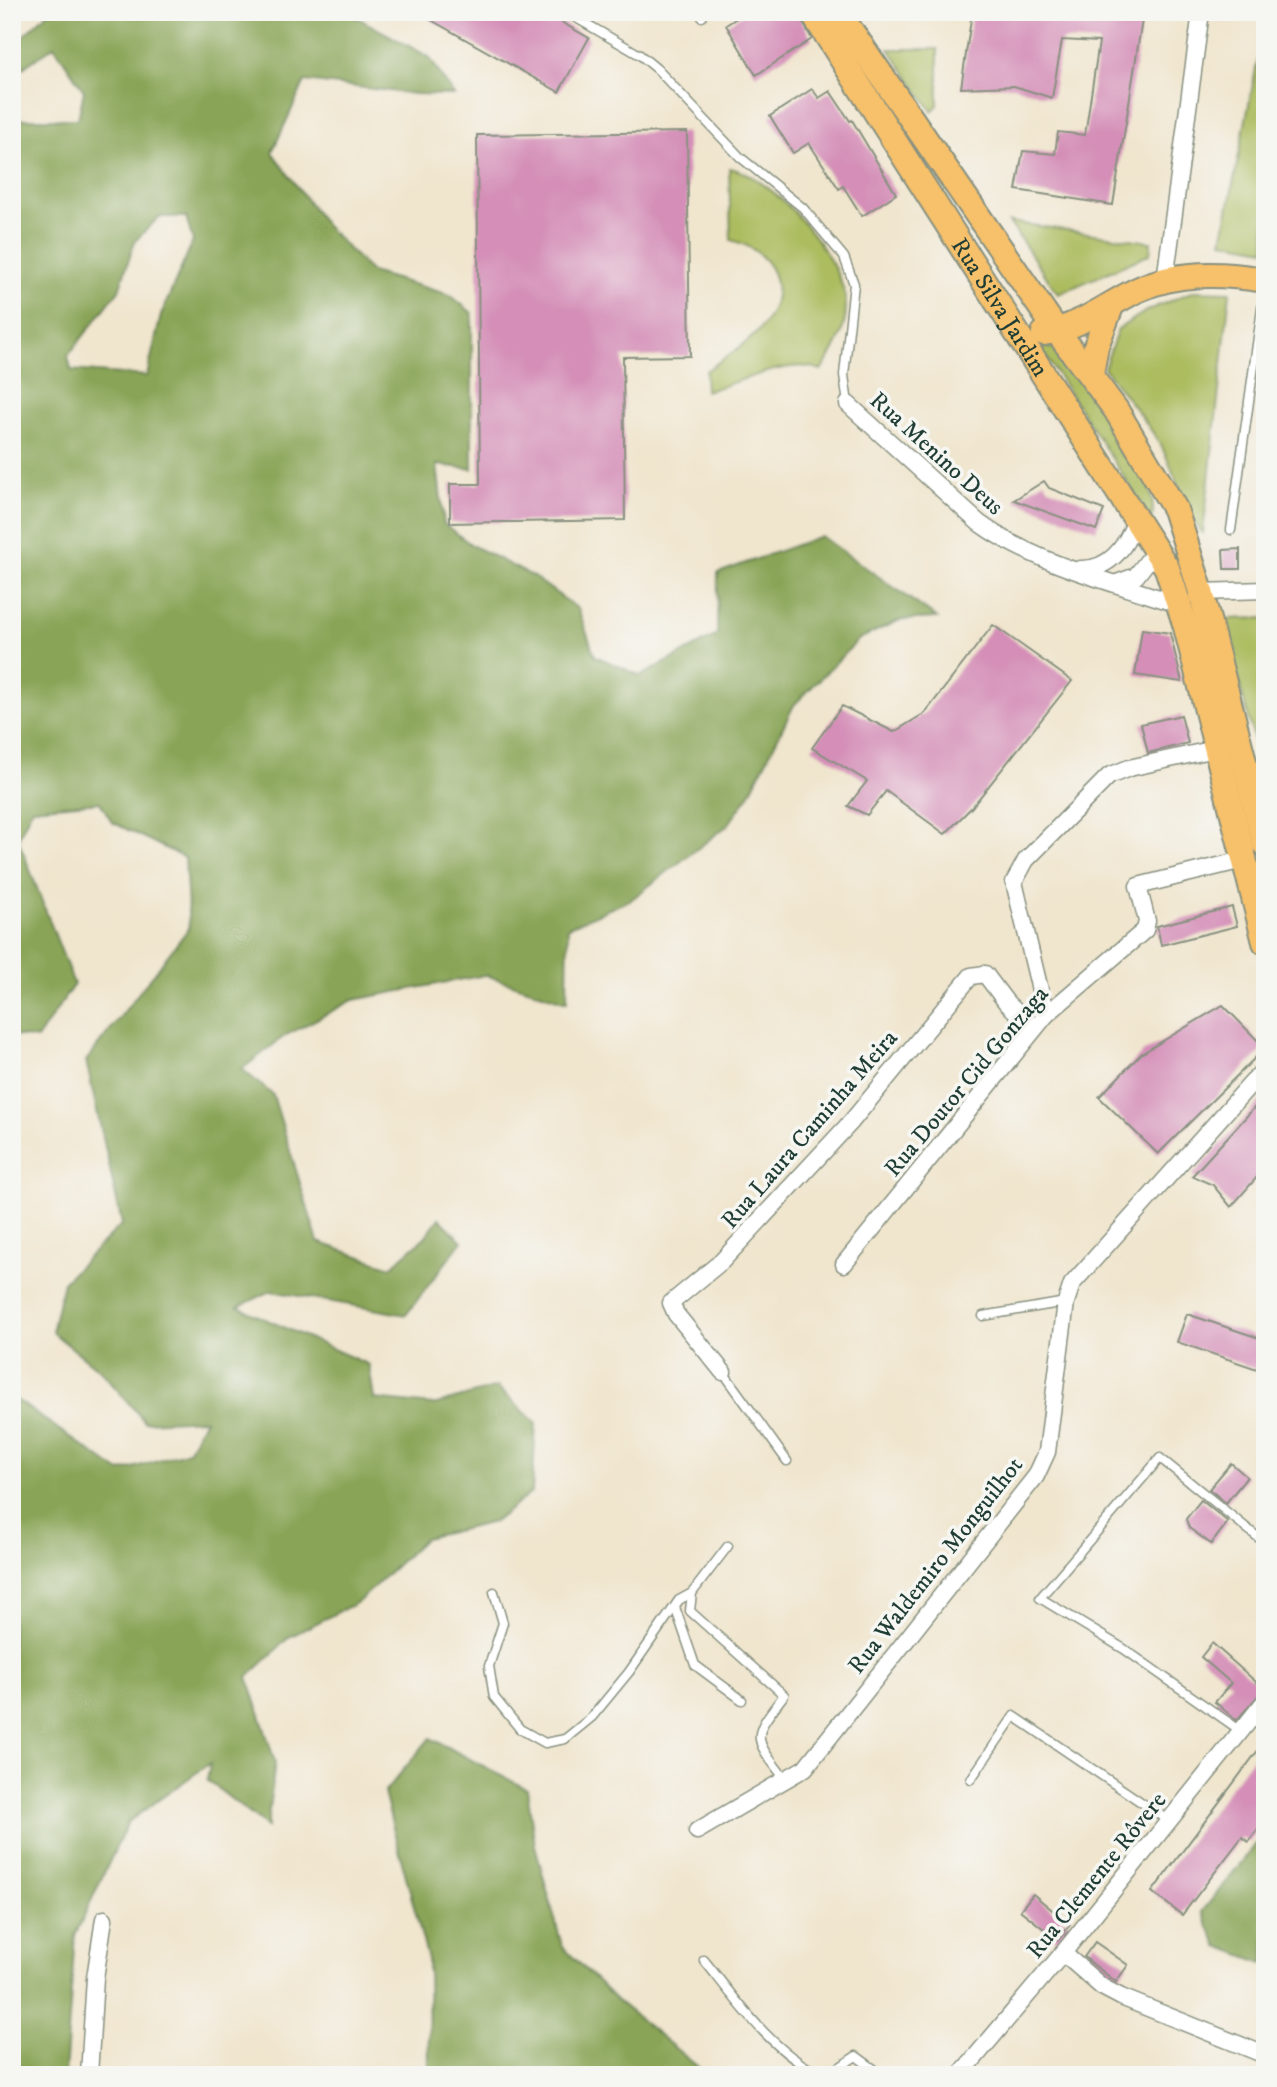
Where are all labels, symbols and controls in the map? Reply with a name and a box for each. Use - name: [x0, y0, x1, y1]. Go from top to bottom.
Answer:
- street label: Rua Silva Jardim: [944, 232, 1055, 383]
- street label: Rua Menino Deus: [863, 386, 1009, 522]
- street label: Rua Doutor Cid Gonzaga: [878, 979, 1056, 1183]
- street label: Rua Laura Caminha Meira: [715, 1023, 905, 1235]
- street label: Rua Waldemiro Monguilhot: [842, 1451, 1030, 1680]
- street label: Rua Clemente Rôvere: [1020, 1786, 1173, 1965]

